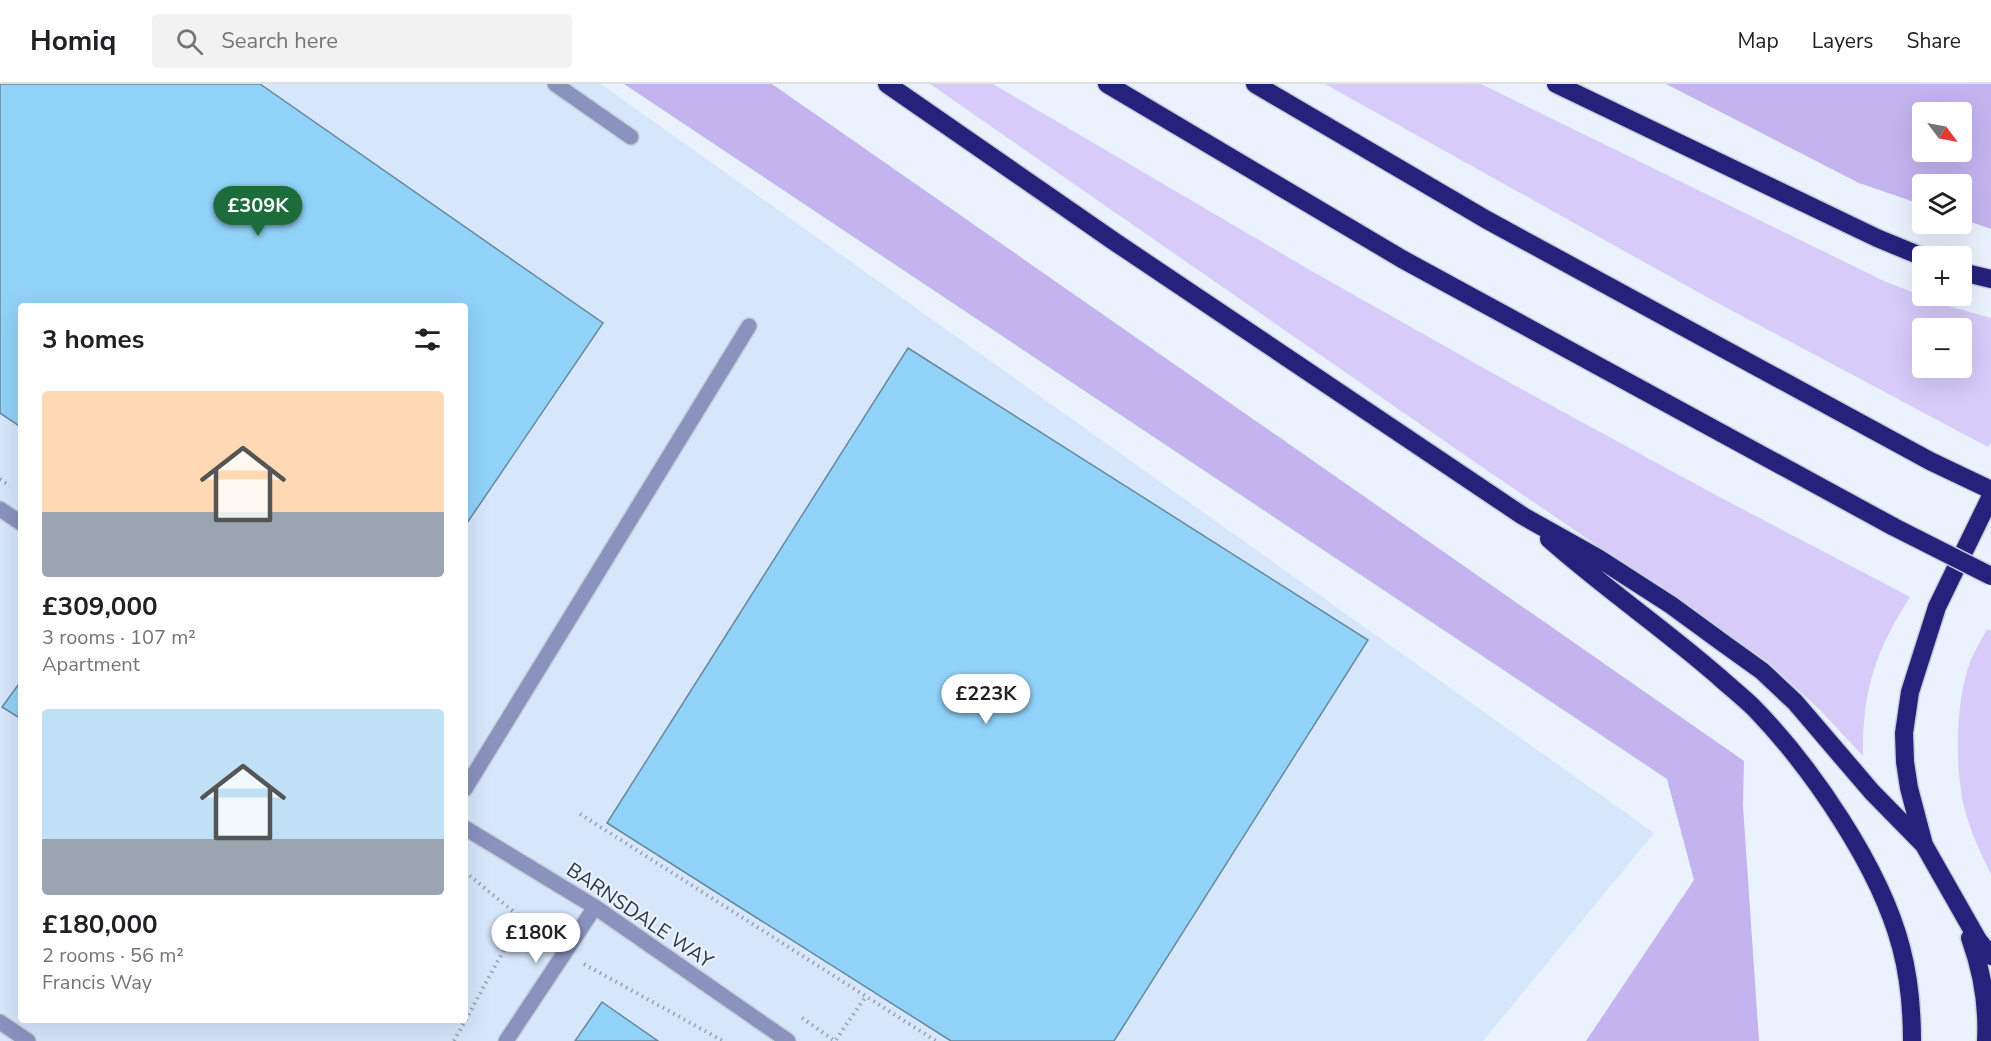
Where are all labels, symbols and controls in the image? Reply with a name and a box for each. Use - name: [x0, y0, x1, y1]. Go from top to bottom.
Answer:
- search box: [152, 14, 572, 68]
- text: Homiq: [30, 22, 116, 60]
- icon: search: [173, 25, 206, 58]
- text: Search here: [221, 26, 338, 56]
- text: Map: [1737, 27, 1779, 55]
- text: Layers: [1812, 27, 1873, 55]
- text: Share: [1906, 27, 1961, 55]
- north arrow: [1912, 102, 1972, 162]
- map controls: [1912, 102, 1972, 378]
- button: layers: [1912, 174, 1972, 234]
- pin: £309K: [216, 186, 300, 237]
- text: £309K: [227, 192, 289, 219]
- button: +: [1912, 246, 1972, 306]
- button: −: [1912, 318, 1972, 378]
- text: 3 homes: [42, 322, 144, 357]
- icon: filters: [411, 323, 444, 356]
- icon: home: [189, 430, 297, 538]
- text: £309,000: [42, 589, 158, 624]
- text: 3 rooms · 107 m²: [42, 624, 196, 651]
- text: Apartment: [42, 651, 140, 678]
- pin: £223K: [944, 674, 1028, 725]
- text: £223K: [955, 680, 1017, 707]
- icon: home: [189, 748, 297, 856]
- street label: BARNSDALE WAY: [561, 856, 719, 975]
- text: £180,000: [42, 907, 158, 942]
- pin: £180K: [494, 913, 578, 964]
- text: £180K: [505, 919, 567, 946]
- text: 2 rooms · 56 m²: [42, 942, 184, 969]
- text: Francis Way: [42, 969, 152, 996]

